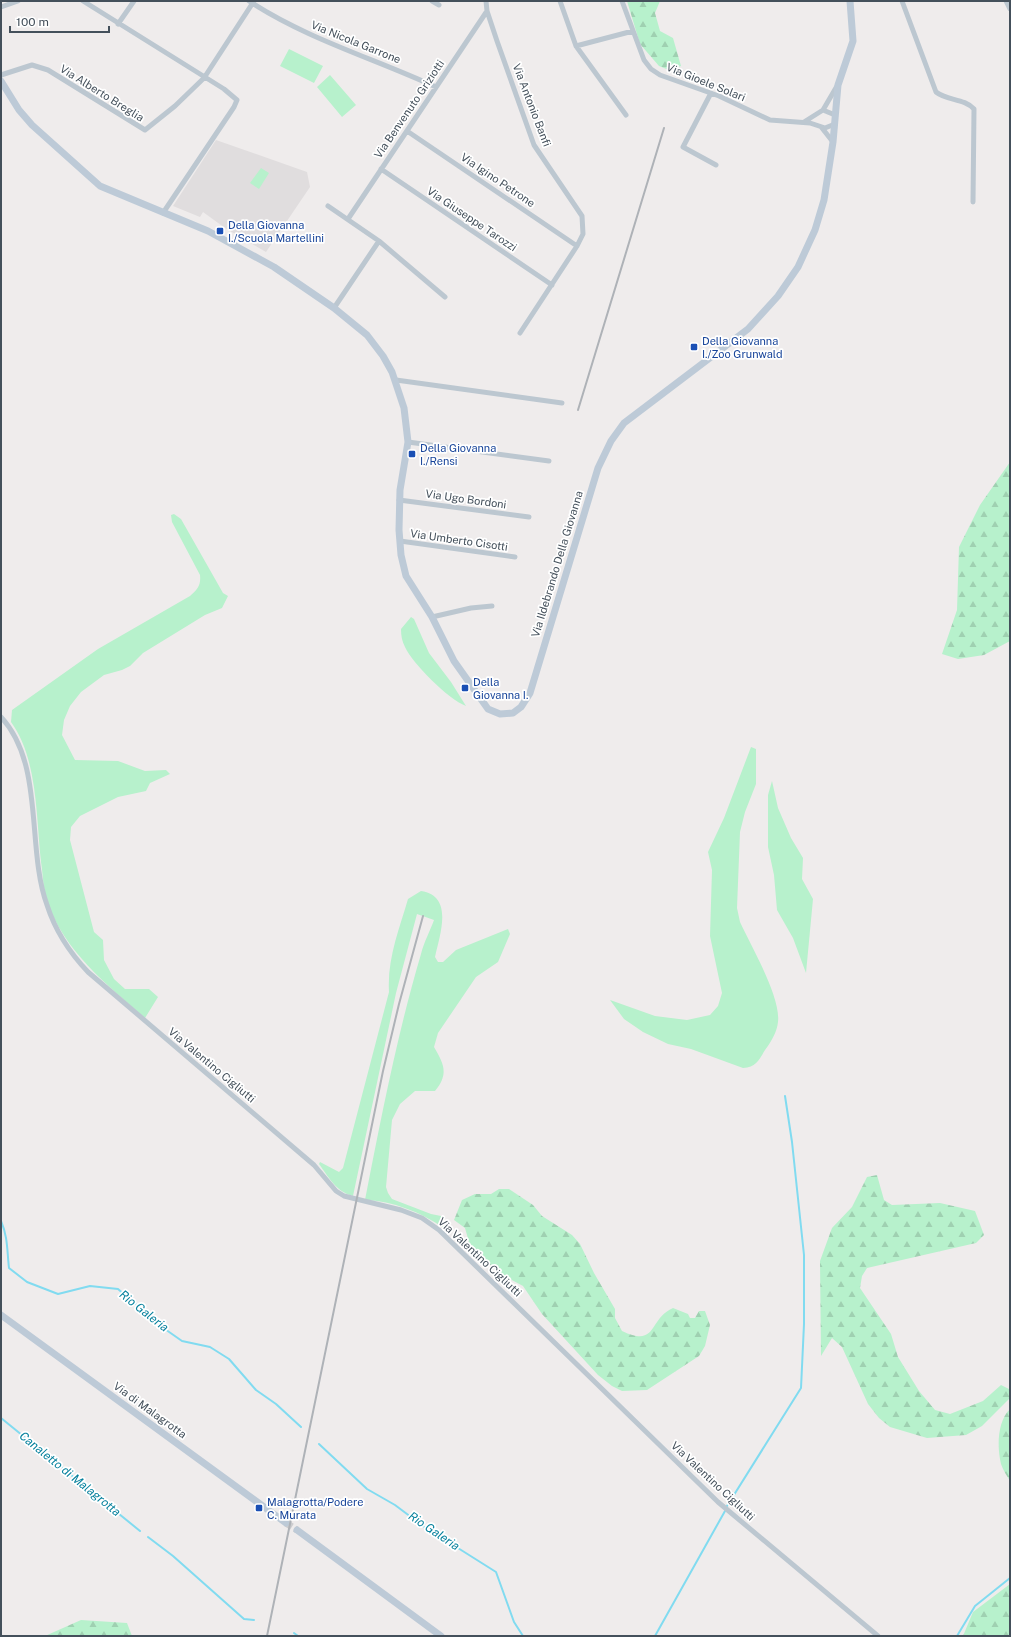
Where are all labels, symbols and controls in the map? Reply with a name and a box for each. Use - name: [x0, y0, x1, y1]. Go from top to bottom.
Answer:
- scale bar: [10, 8, 109, 34]
- text: 100 m: [16, 15, 49, 29]
- street label: Via Nicola Garrone: [309, 19, 403, 65]
- street label: Via Benvenuto Griziotti: [372, 58, 446, 160]
- street label: Via Gioele Solari: [665, 61, 747, 103]
- street label: Via Alberto Breglia: [58, 62, 146, 124]
- street label: Via Antonio Banfi: [511, 62, 553, 148]
- street label: Via Igino Petrone: [459, 151, 537, 209]
- street label: Via Giuseppe Tarozzi: [425, 185, 519, 253]
- place label: Della Giovanna I./Scuola Martellini: [228, 219, 324, 244]
- marker: Della Giovanna I./Scuola Martellini: [215, 226, 225, 236]
- place label: Della Giovanna I./Zoo Grunwald: [702, 335, 782, 360]
- marker: Della Giovanna I./Zoo Grunwald: [689, 342, 699, 352]
- place label: Della Giovanna I./Rensi: [420, 442, 496, 467]
- marker: Della Giovanna I./Rensi: [407, 449, 417, 459]
- street label: Via Ugo Bordoni: [425, 487, 507, 511]
- street label: Via Ildebrando Della Giovanna: [529, 489, 585, 639]
- street label: Via Umberto Cisotti: [409, 527, 509, 553]
- place label: Della Giovanna I.: [473, 676, 528, 701]
- marker: Della Giovanna I.: [460, 683, 470, 693]
- street label: Via Valentino Cigliutti: [166, 1025, 258, 1105]
- street label: Via Valentino Cigliutti: [436, 1215, 524, 1299]
- water label: Rio Galeria: [117, 1287, 171, 1335]
- street label: Via di Malagrotta: [111, 1380, 189, 1440]
- water label: Canaletto di Malagrotta: [16, 1429, 124, 1519]
- street label: Via Valentino Cigliutti: [669, 1439, 757, 1523]
- place label: Malagrotta/Podere C. Murata: [267, 1496, 363, 1521]
- marker: Malagrotta/Podere C. Murata: [254, 1503, 264, 1513]
- water label: Rio Galeria: [406, 1509, 462, 1553]

